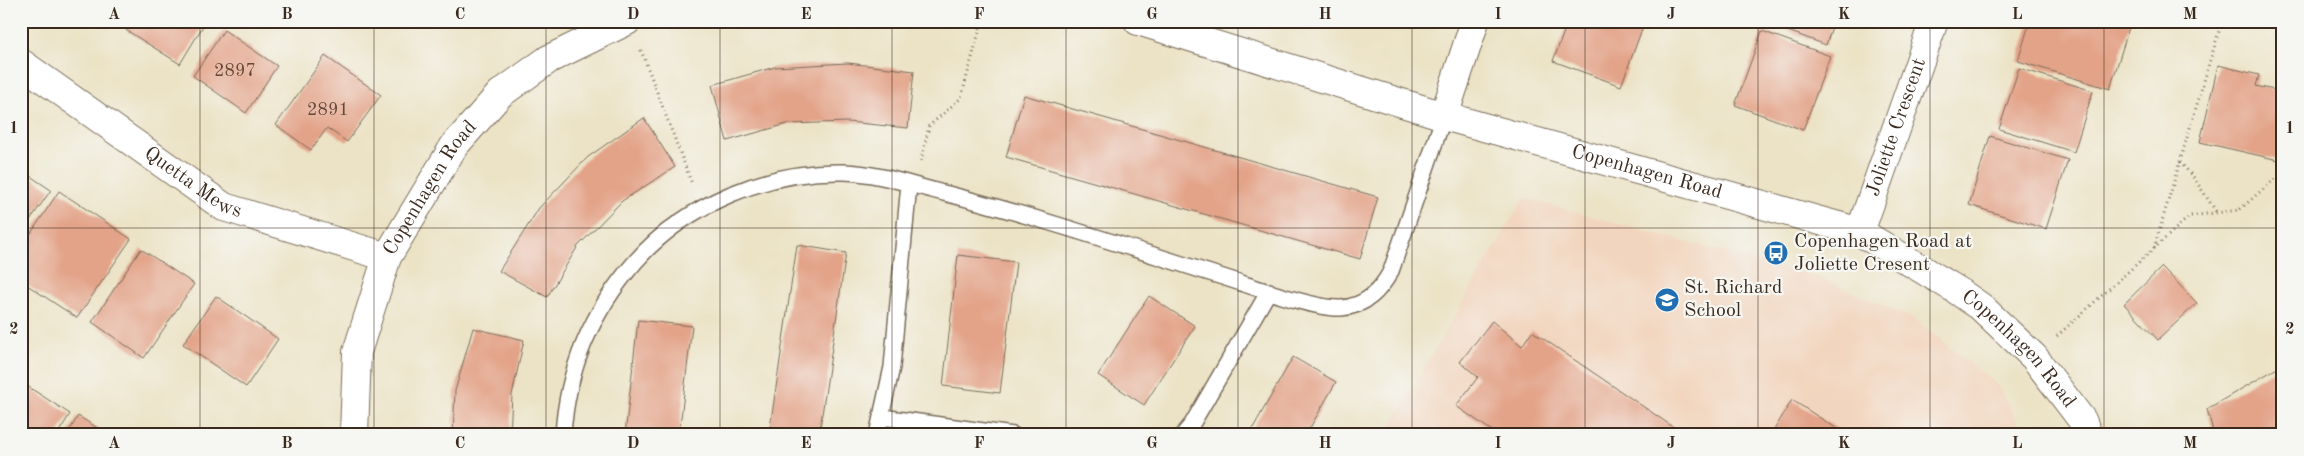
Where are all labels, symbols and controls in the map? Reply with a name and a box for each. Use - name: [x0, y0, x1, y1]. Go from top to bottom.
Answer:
- text: A: [108, 7, 120, 23]
- text: B: [281, 7, 293, 23]
- text: C: [455, 7, 465, 23]
- text: D: [627, 7, 639, 23]
- text: E: [800, 7, 812, 23]
- text: F: [974, 7, 985, 23]
- text: G: [1146, 7, 1158, 23]
- text: H: [1318, 7, 1332, 23]
- text: I: [1494, 7, 1502, 23]
- text: J: [1667, 7, 1676, 23]
- text: K: [1838, 7, 1850, 23]
- text: L: [2012, 7, 2023, 23]
- text: M: [2183, 7, 2197, 23]
- street label: Joliette Crescent: [1863, 56, 1930, 199]
- house number: 2897: [214, 62, 256, 80]
- house number: 2891: [307, 101, 349, 119]
- street label: Copenhagen Road: [380, 117, 481, 259]
- text: 1: [9, 121, 19, 137]
- text: 1: [2285, 121, 2295, 137]
- street label: Copenhagen Road: [1569, 142, 1724, 203]
- street label: Quetta Mews: [140, 143, 244, 222]
- place label: Copenhagen Road at Joliette Cresent: [1794, 232, 1972, 275]
- bus stop icon: Copenhagen Road at Joliette Cresent: [1763, 240, 1789, 266]
- place label: St. Richard School: [1684, 278, 1782, 321]
- school or university icon: St. Richard School: [1654, 287, 1680, 313]
- street label: Copenhagen Road: [1958, 287, 2079, 412]
- text: 2: [9, 322, 19, 338]
- text: 2: [2285, 322, 2295, 338]
- text: A: [108, 436, 120, 452]
- text: B: [281, 436, 293, 452]
- text: C: [455, 436, 465, 452]
- text: D: [627, 436, 639, 452]
- text: E: [800, 436, 812, 452]
- text: F: [974, 436, 985, 452]
- text: G: [1146, 436, 1158, 452]
- text: H: [1318, 436, 1332, 452]
- text: I: [1494, 436, 1502, 452]
- text: J: [1667, 436, 1676, 452]
- text: K: [1838, 436, 1850, 452]
- text: L: [2012, 436, 2023, 452]
- text: M: [2183, 436, 2197, 452]

